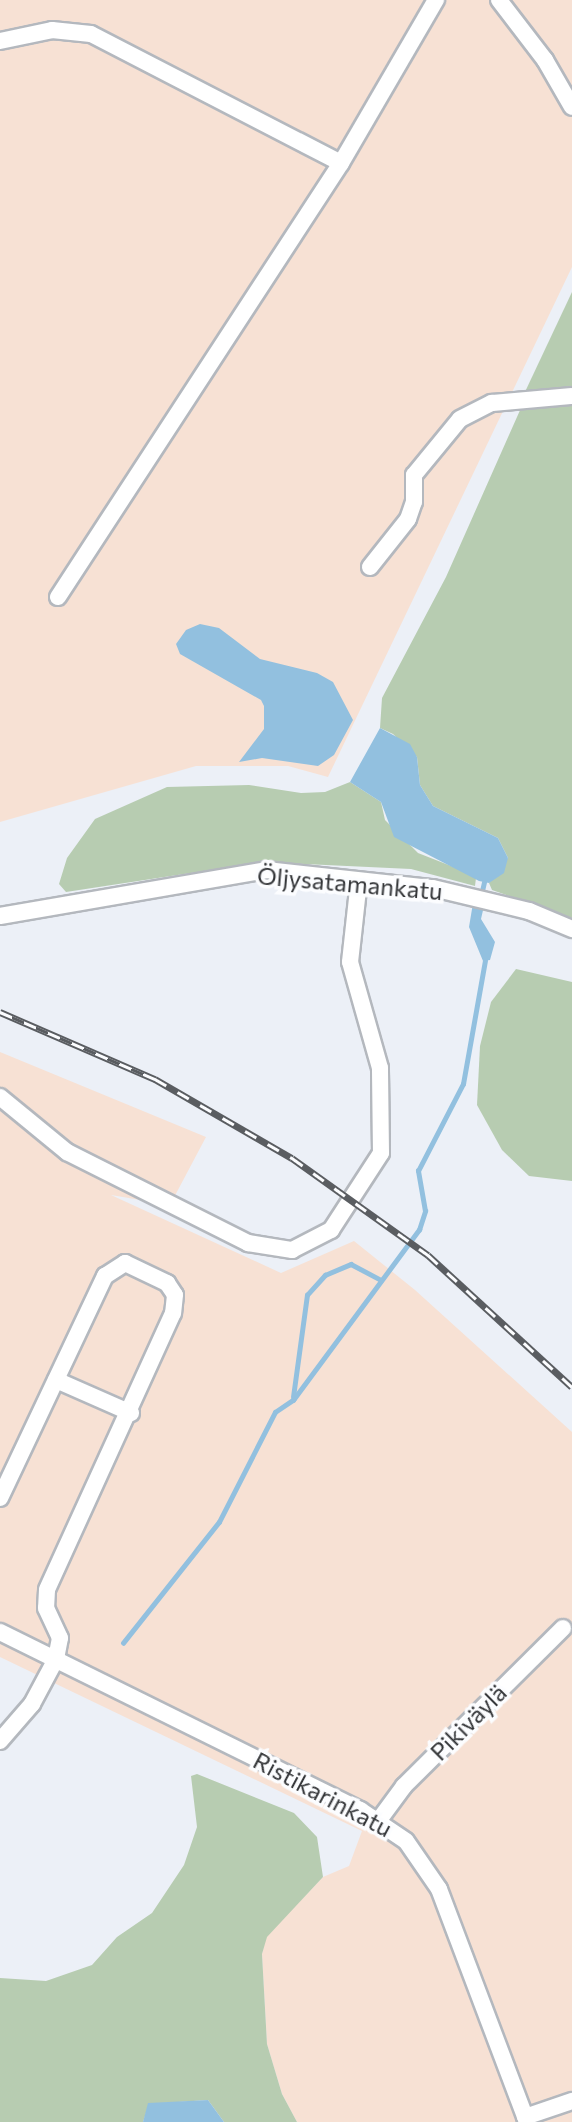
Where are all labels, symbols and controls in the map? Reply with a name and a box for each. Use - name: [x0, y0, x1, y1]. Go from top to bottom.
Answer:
- street label: Öljysatamankatu: [256, 861, 444, 905]
- street label: Pikiväylä: [424, 1678, 512, 1766]
- street label: Ristikarinkatu: [249, 1745, 397, 1843]

